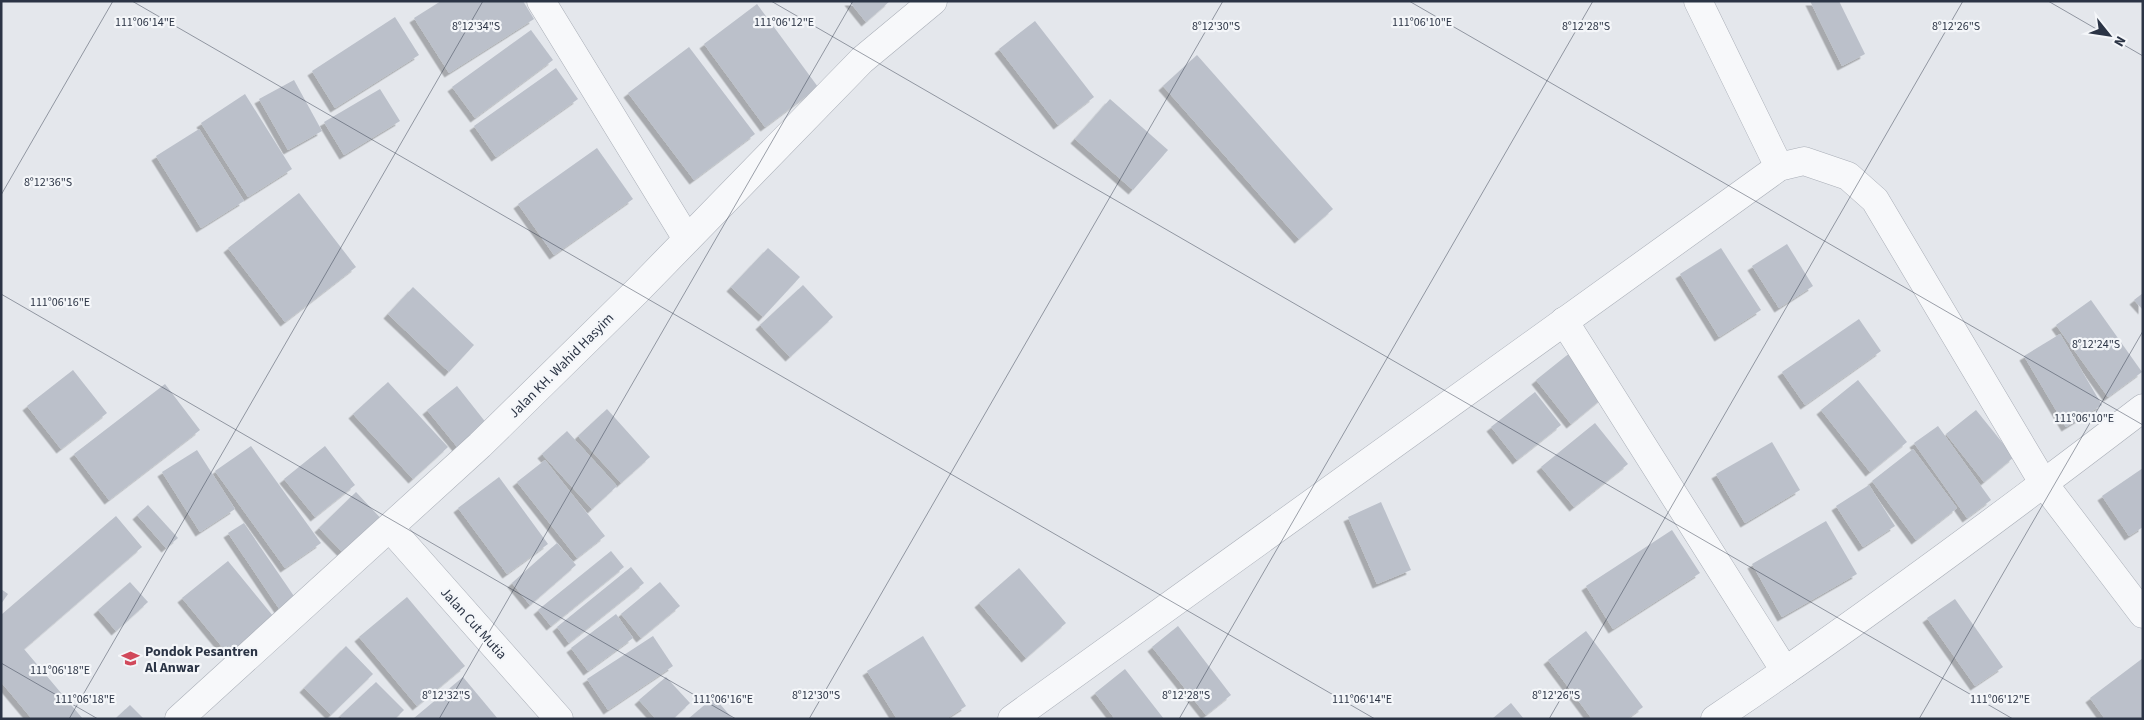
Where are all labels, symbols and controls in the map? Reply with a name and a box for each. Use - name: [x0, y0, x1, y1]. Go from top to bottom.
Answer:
- north arrow: [2084, 10, 2134, 60]
- text: 111°06'14"E: [115, 14, 175, 31]
- text: 111°06'12"E: [754, 14, 814, 31]
- text: 111°06'10"E: [1392, 14, 1452, 31]
- text: 8°12'34"S: [452, 18, 500, 35]
- text: 8°12'30"S: [1192, 18, 1240, 35]
- text: 8°12'28"S: [1562, 18, 1610, 35]
- text: 8°12'26"S: [1932, 18, 1980, 35]
- text: N: [2108, 32, 2130, 50]
- text: 8°12'36"S: [24, 174, 72, 191]
- text: 111°06'16"E: [30, 294, 90, 311]
- street label: Jalan KH. Wahid Hasyim: [505, 309, 619, 423]
- text: 8°12'24"S: [2072, 336, 2120, 353]
- text: 111°06'10"E: [2054, 410, 2114, 427]
- street label: Jalan Cut Mutia: [435, 583, 511, 664]
- place label: Pondok Pesantren Al Anwar: [144, 642, 258, 678]
- school or university icon: Pondok Pesantren Al Anwar: [121, 649, 141, 669]
- text: 111°06'18"E: [30, 662, 90, 679]
- text: 8°12'32"S: [422, 687, 470, 704]
- text: 8°12'30"S: [792, 687, 840, 704]
- text: 8°12'28"S: [1162, 687, 1210, 704]
- text: 8°12'26"S: [1532, 687, 1580, 704]
- text: 111°06'18"E: [55, 691, 115, 708]
- text: 111°06'16"E: [693, 691, 753, 708]
- text: 111°06'14"E: [1332, 691, 1392, 708]
- text: 111°06'12"E: [1970, 691, 2030, 708]

